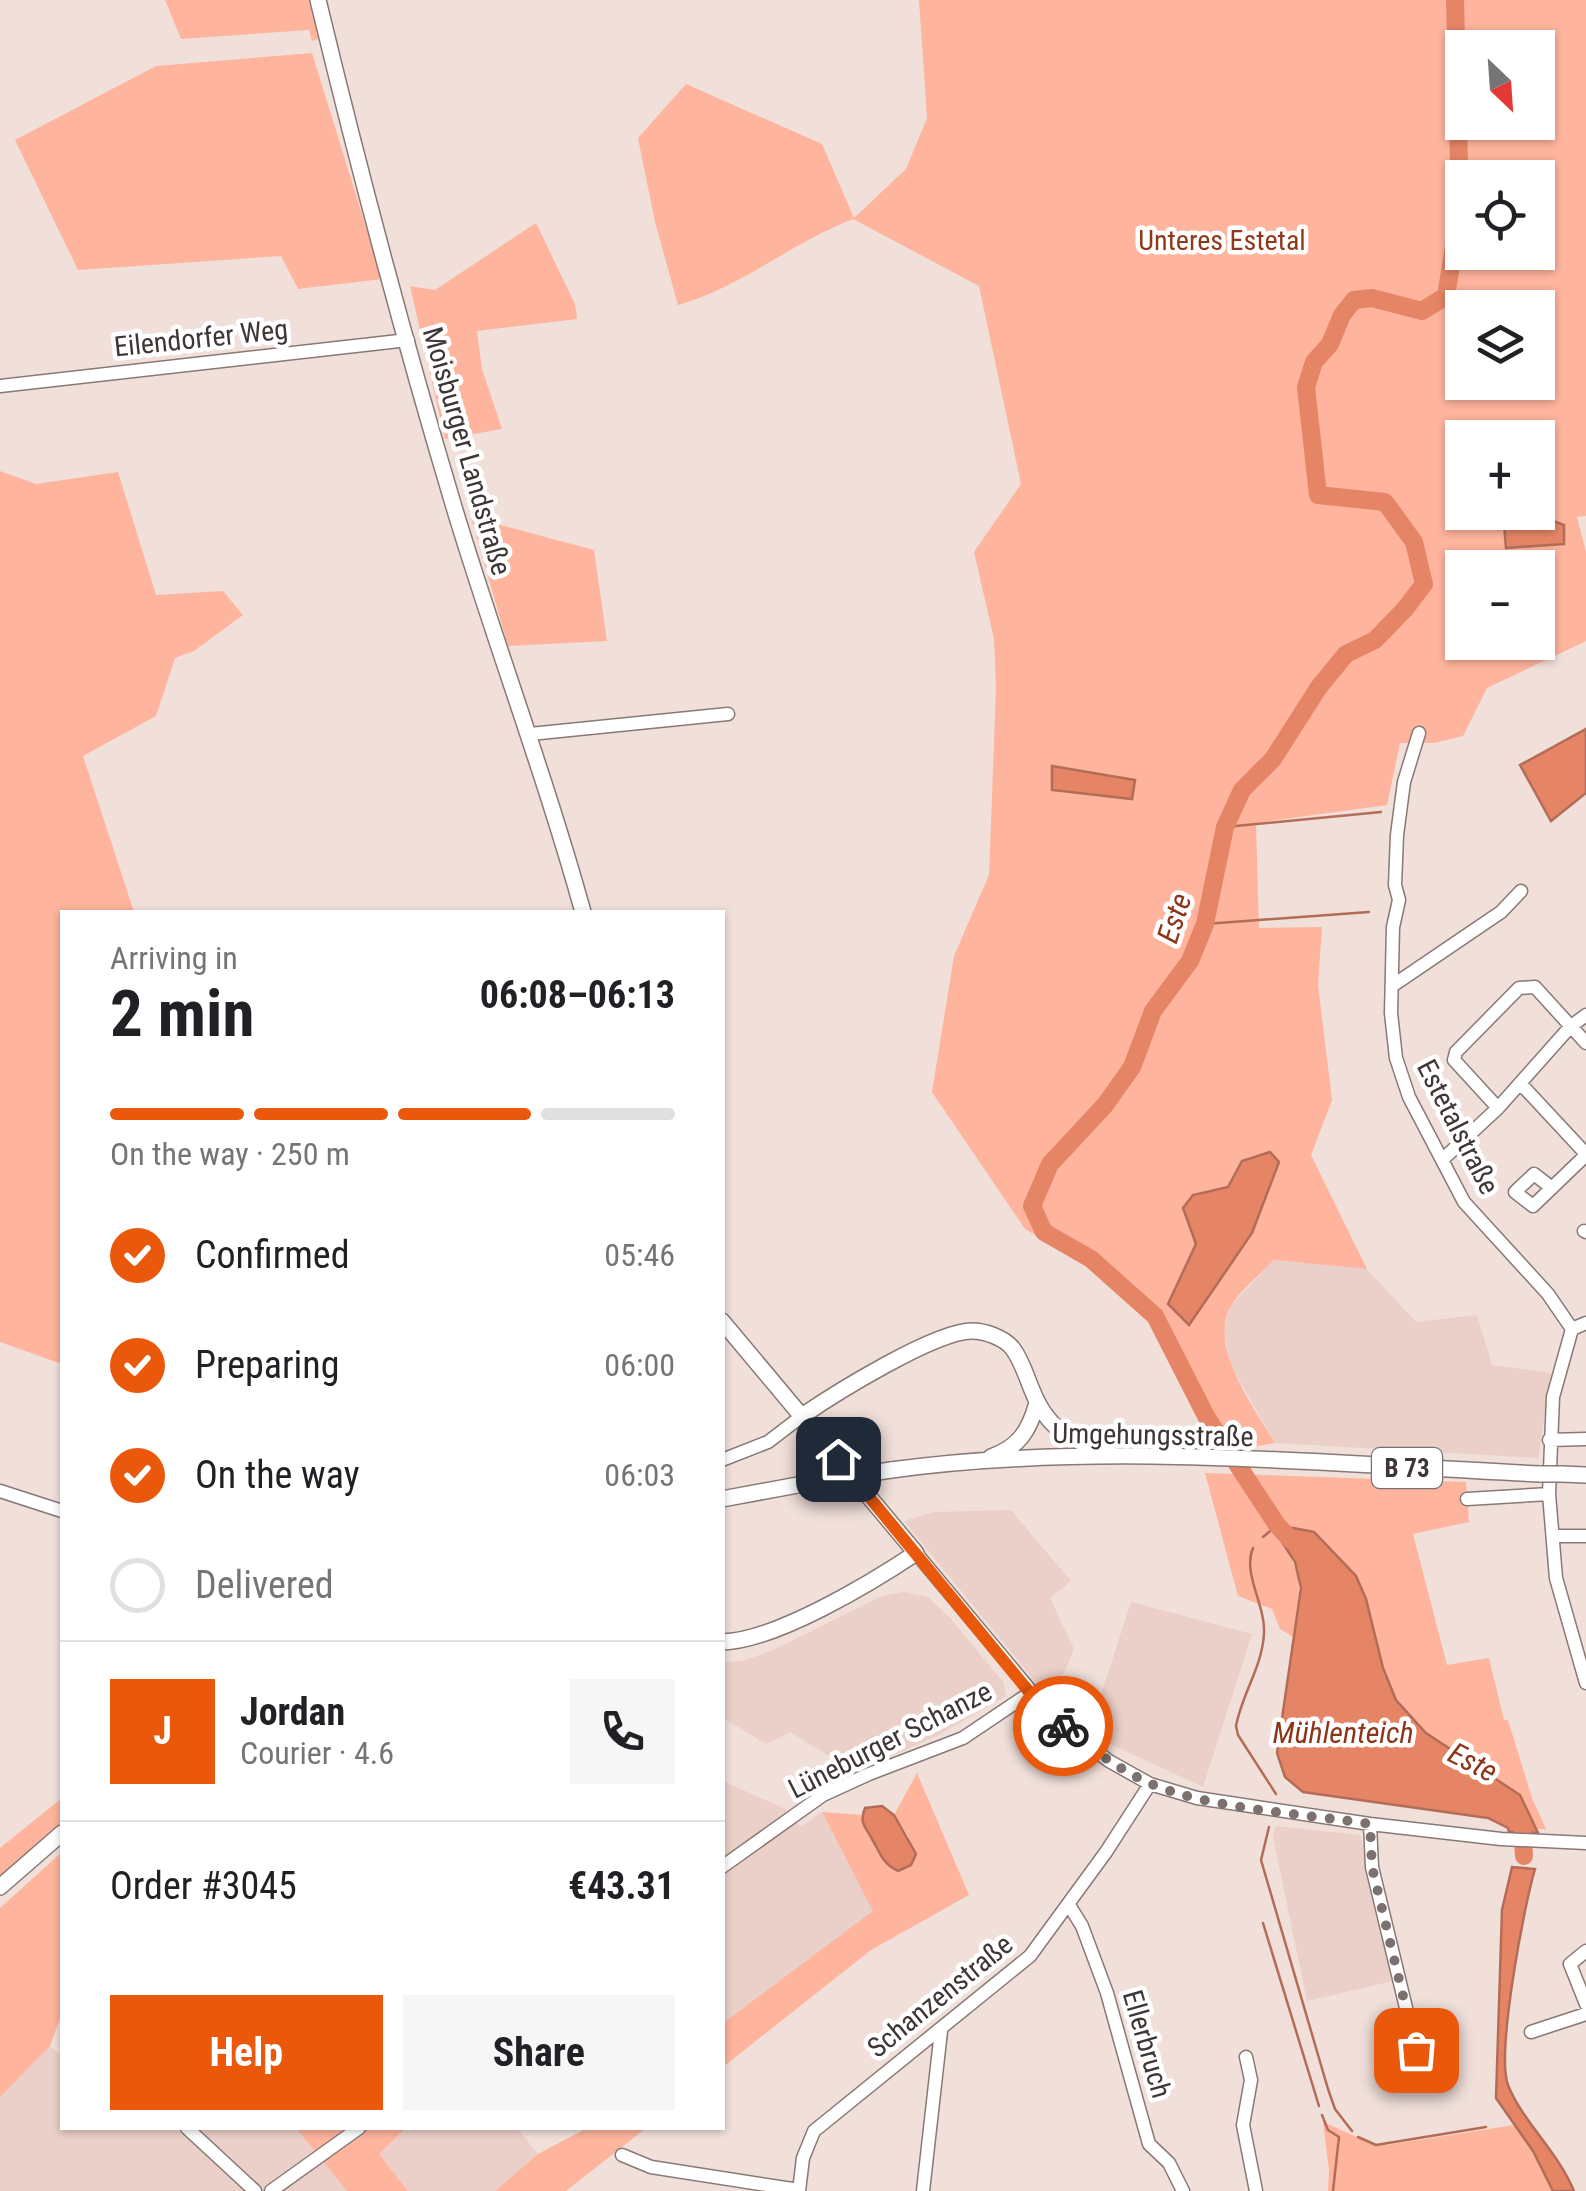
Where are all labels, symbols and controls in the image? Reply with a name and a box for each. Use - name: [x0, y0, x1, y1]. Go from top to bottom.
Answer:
- north arrow: [1445, 30, 1555, 140]
- map controls: [1445, 30, 1555, 660]
- button: locate: [1445, 160, 1555, 270]
- park label: Unteres Estetal: [1138, 224, 1306, 257]
- button: layers: [1445, 290, 1555, 400]
- street label: Eilendorfer Weg: [112, 312, 290, 364]
- street label: Moisburger Landstraße: [416, 323, 518, 579]
- button: +: [1445, 420, 1555, 530]
- button: −: [1445, 550, 1555, 660]
- water label: Este: [1150, 889, 1198, 947]
- text: Arriving in: [110, 939, 238, 977]
- text: 06:08–06:13: [480, 973, 675, 1017]
- text: 2 min: [110, 976, 254, 1052]
- street label: Estetalstraße: [1410, 1054, 1506, 1200]
- text: On the way · 250 m: [110, 1135, 350, 1173]
- icon: check: [110, 1228, 165, 1283]
- text: Confirmed: [195, 1233, 350, 1277]
- text: 05:46: [604, 1236, 675, 1274]
- icon: check: [110, 1338, 165, 1393]
- text: Preparing: [195, 1343, 340, 1387]
- text: 06:00: [604, 1346, 675, 1384]
- pin: [796, 1417, 881, 1502]
- street label: Umgehungsstraße: [1052, 1417, 1254, 1453]
- icon: home: [811, 1432, 866, 1487]
- icon: check: [110, 1448, 165, 1503]
- road number: B 73: [1372, 1448, 1442, 1488]
- text: On the way: [195, 1453, 360, 1497]
- text: 06:03: [604, 1456, 675, 1494]
- text: Delivered: [195, 1563, 334, 1607]
- street label: Lüneburger Schanze: [783, 1675, 997, 1805]
- courier: [1013, 1676, 1113, 1776]
- button: phone: [570, 1679, 675, 1784]
- text: Jordan: [240, 1690, 345, 1734]
- icon: bike: [1036, 1699, 1091, 1754]
- text: J: [153, 1709, 172, 1753]
- water label: Mühlenteich: [1273, 1715, 1413, 1750]
- text: Courier · 4.6: [240, 1734, 394, 1772]
- water label: Este: [1443, 1735, 1503, 1789]
- text: Order #3045: [110, 1864, 297, 1908]
- text: €43.31: [568, 1864, 675, 1908]
- street label: Schanzenstraße: [861, 1928, 1019, 2064]
- street label: Ellerbruch: [1116, 1986, 1178, 2102]
- button: Help: [110, 1995, 383, 2110]
- button: Share: [403, 1995, 675, 2110]
- pin: [1374, 2008, 1459, 2093]
- icon: bag: [1389, 2023, 1444, 2078]

